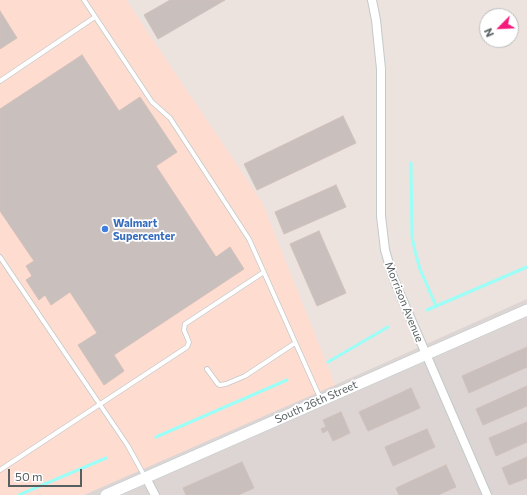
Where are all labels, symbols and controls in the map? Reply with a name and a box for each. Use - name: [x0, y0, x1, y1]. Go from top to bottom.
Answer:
- north arrow: [479, 8, 519, 48]
- text: N: [481, 26, 496, 39]
- place label: Walmart Supercenter: [113, 216, 175, 242]
- marker: Walmart Supercenter: [100, 224, 110, 234]
- street label: Morrison Avenue: [382, 260, 426, 344]
- street label: South 26th Street: [273, 378, 359, 426]
- scale bar: [10, 461, 84, 487]
- text: 50 m: [15, 469, 43, 483]

